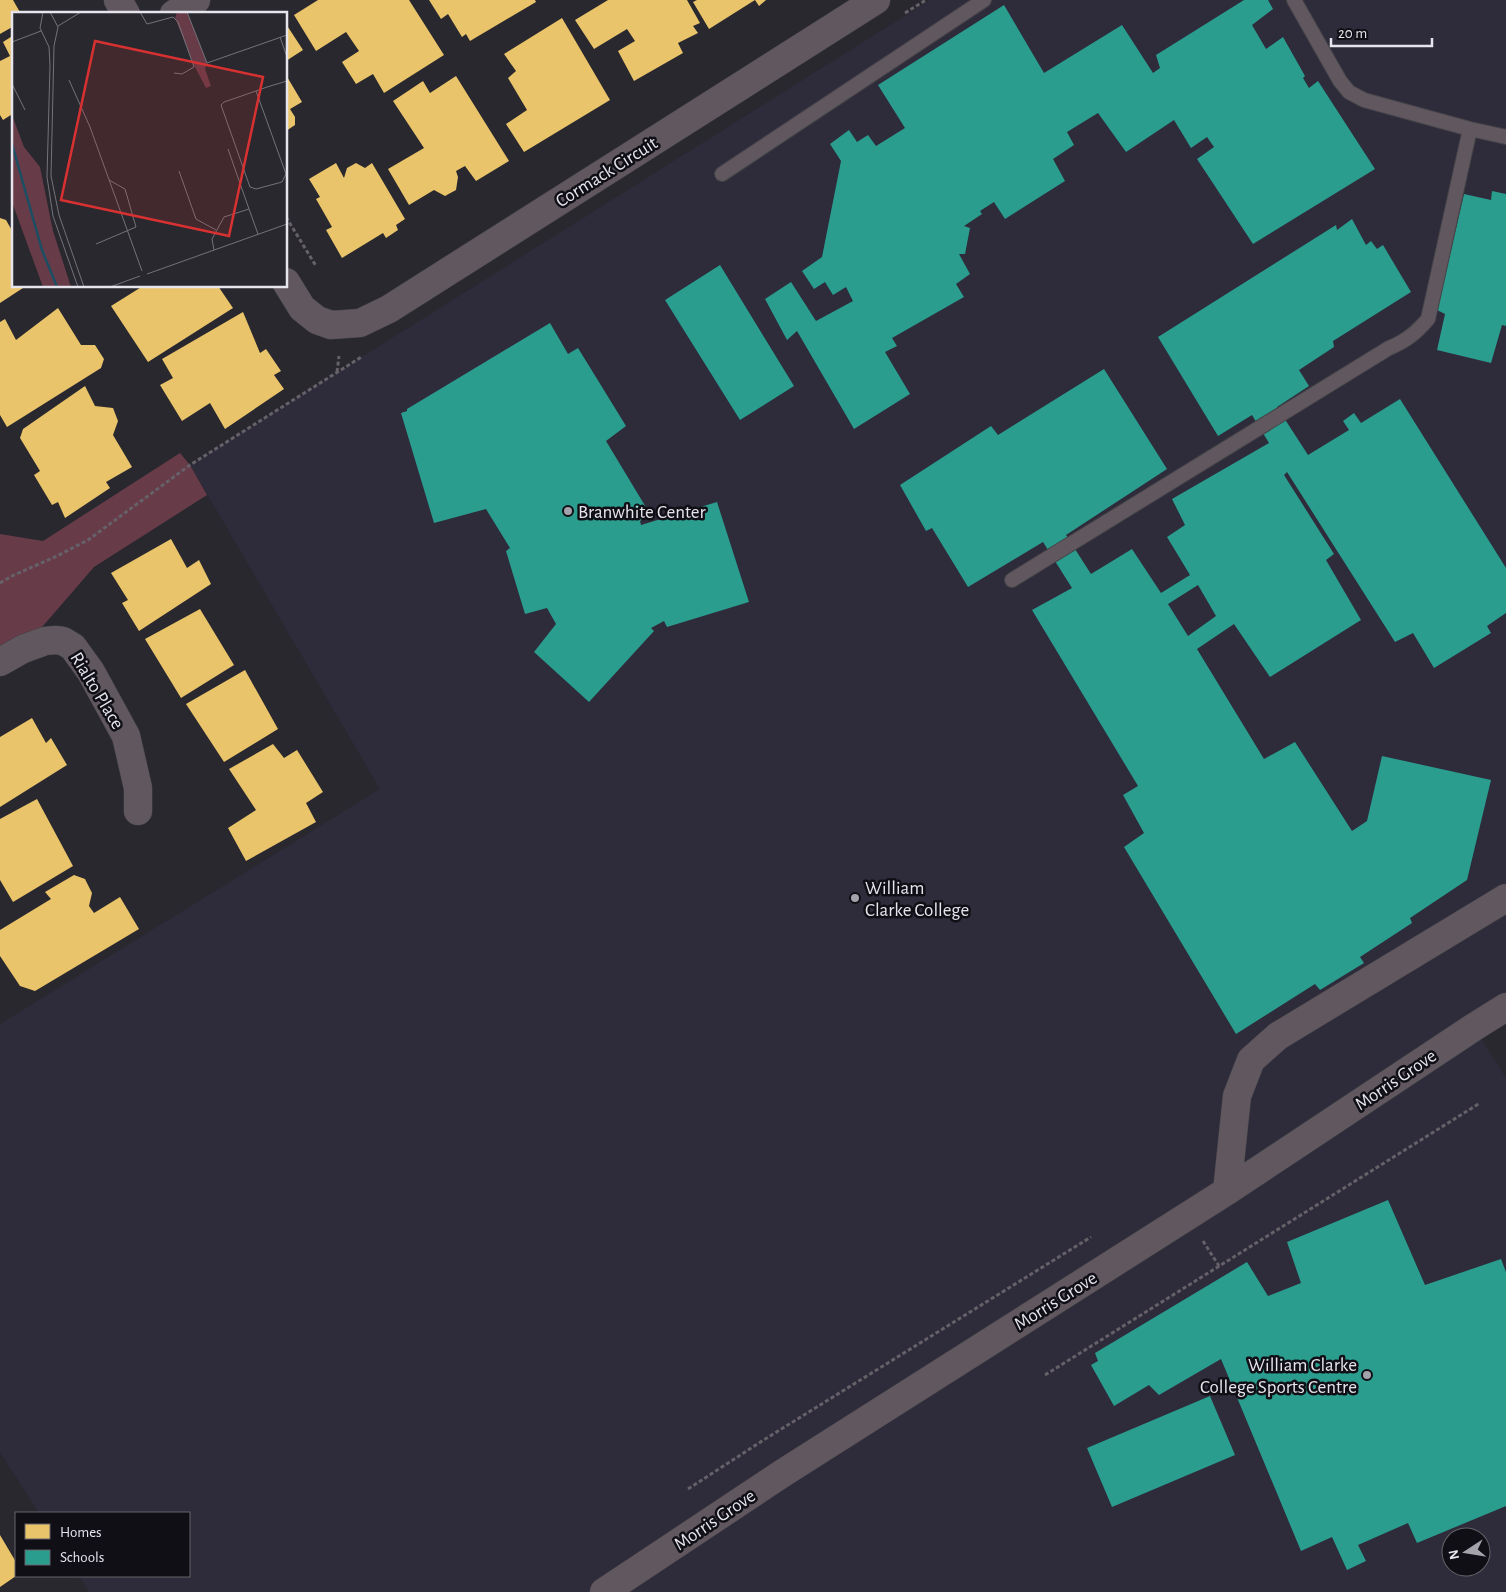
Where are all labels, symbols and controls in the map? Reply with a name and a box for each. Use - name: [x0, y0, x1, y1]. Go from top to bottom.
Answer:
- inset map: [12, 12, 288, 288]
- scale bar: [1331, 15, 1432, 47]
- text: 20 m: [1338, 26, 1367, 41]
- street label: Cormack Circuit: [553, 133, 661, 211]
- place label: Branwhite Center: [578, 503, 706, 522]
- marker: Branwhite Center: [562, 505, 574, 517]
- street label: Rialto Place: [66, 649, 127, 733]
- place label: William Clarke College: [865, 879, 969, 920]
- marker: William Clarke College: [849, 892, 861, 904]
- street label: Morris Grove: [1352, 1046, 1440, 1114]
- street label: Morris Grove: [1011, 1268, 1100, 1334]
- place label: William Clarke College Sports Centre: [1200, 1356, 1357, 1397]
- marker: William Clarke College Sports Centre: [1361, 1369, 1373, 1381]
- street label: Morris Grove: [671, 1486, 759, 1554]
- legend: [15, 1512, 190, 1577]
- text: Homes: [60, 1525, 102, 1540]
- north arrow: [1441, 1527, 1491, 1577]
- text: N: [1446, 1548, 1462, 1561]
- text: Schools: [60, 1550, 104, 1565]

